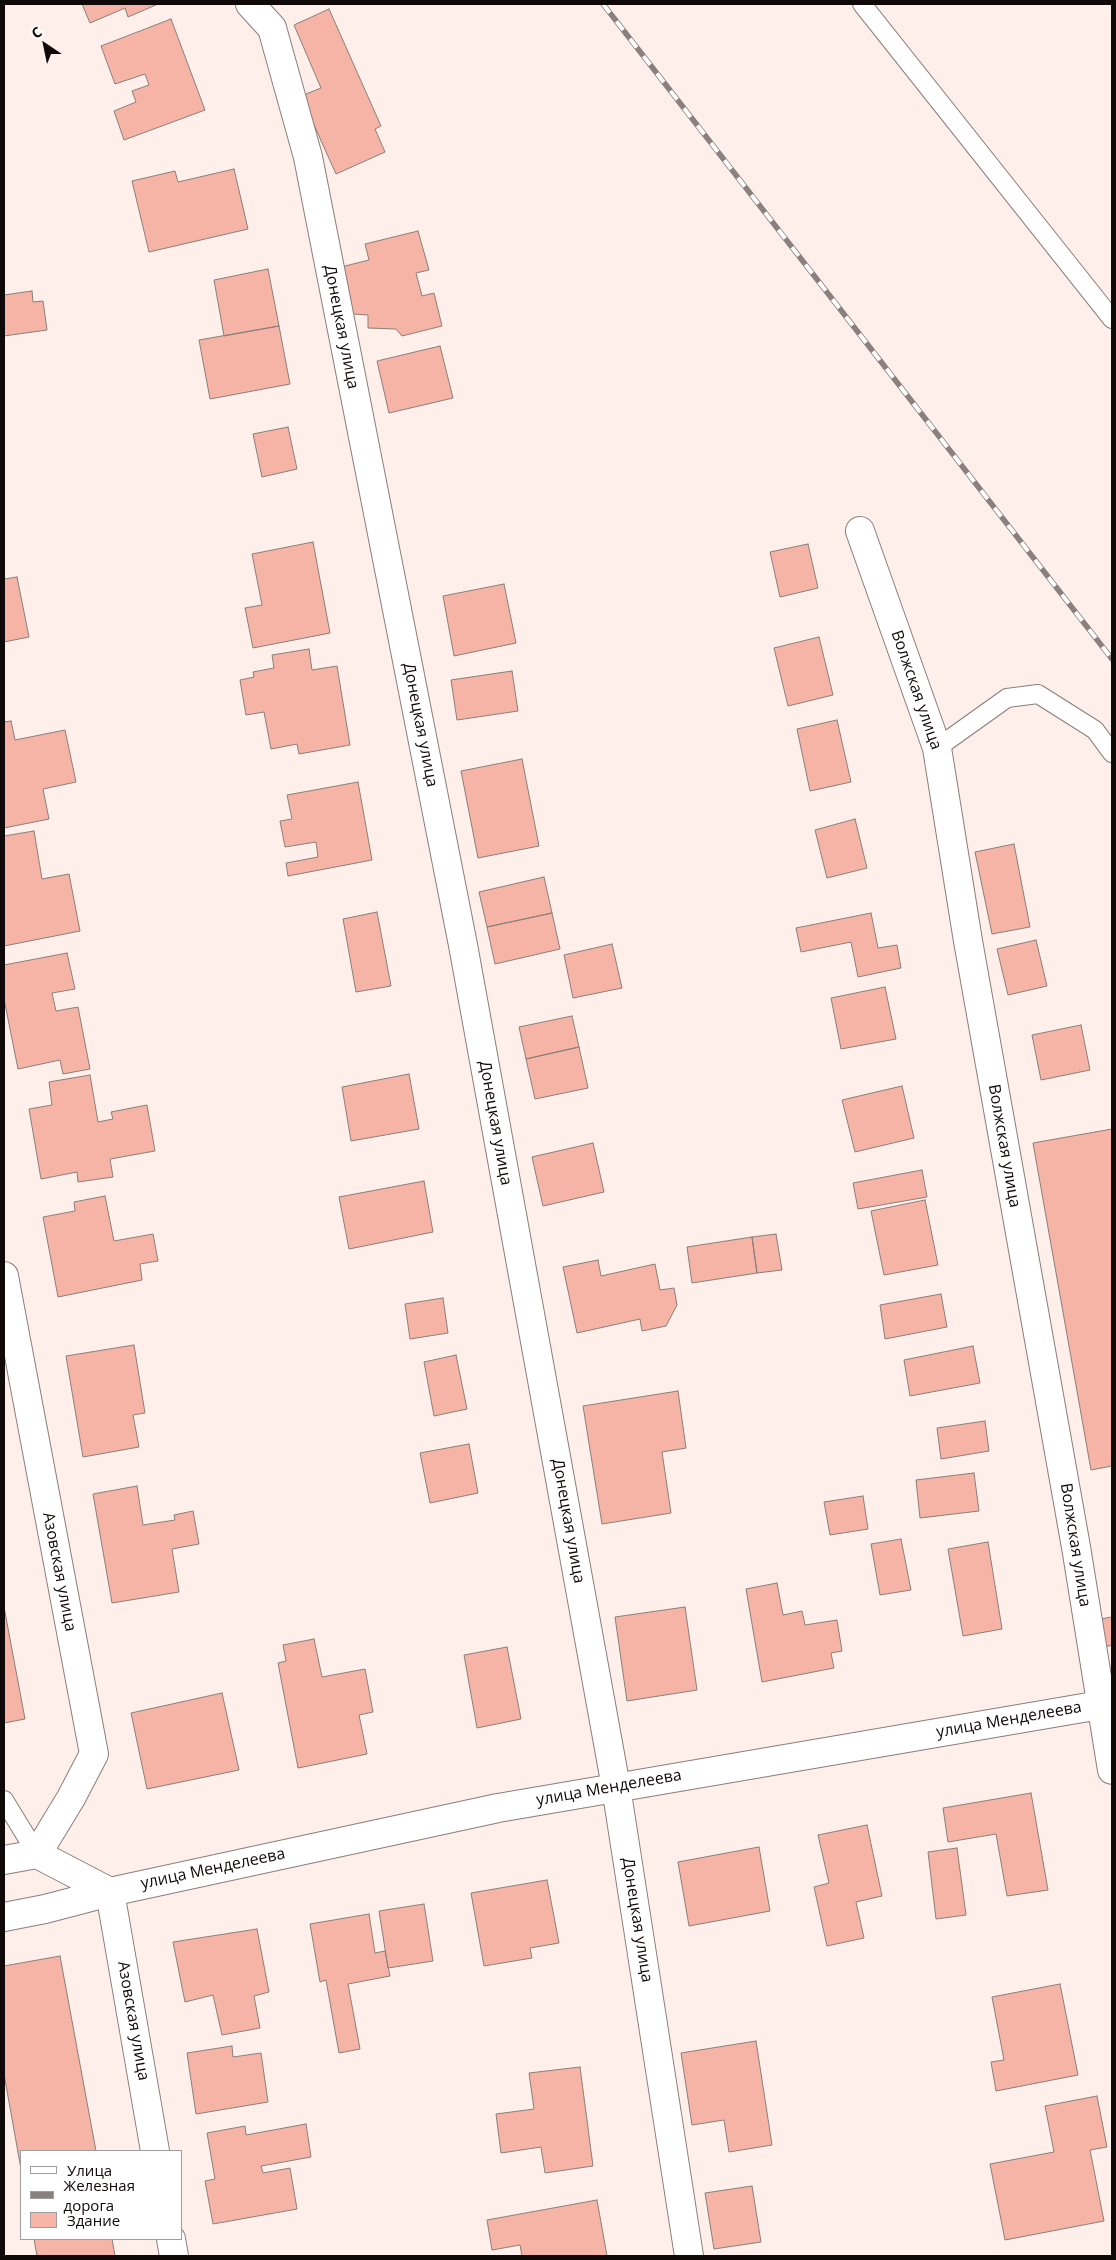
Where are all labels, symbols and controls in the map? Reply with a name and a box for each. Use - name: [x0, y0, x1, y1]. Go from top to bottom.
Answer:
- north arrow: [20, 20, 70, 70]
- text: С: [27, 22, 45, 43]
- street label: Донецкая улица: [320, 263, 362, 391]
- street label: Волжская улица: [887, 628, 945, 752]
- street label: Донецкая улица: [399, 661, 441, 789]
- street label: Донецкая улица: [475, 1059, 515, 1187]
- street label: Волжская улица: [984, 1083, 1024, 1209]
- street label: Донецкая улица: [548, 1457, 588, 1585]
- street label: Волжская улица: [1056, 1482, 1094, 1608]
- street label: Азовская улица: [38, 1511, 80, 1633]
- street label: улица Менделеева: [935, 1698, 1083, 1742]
- street label: улица Менделеева: [535, 1766, 683, 1810]
- street label: улица Менделеева: [139, 1844, 287, 1894]
- street label: Донецкая улица: [618, 1856, 656, 1984]
- street label: Азовская улица: [113, 1960, 153, 2082]
- legend: [20, 2150, 182, 2240]
- text: Улица: [67, 2160, 112, 2180]
- text: Железная дорога: [64, 2175, 135, 2215]
- text: Здание: [67, 2210, 120, 2230]

